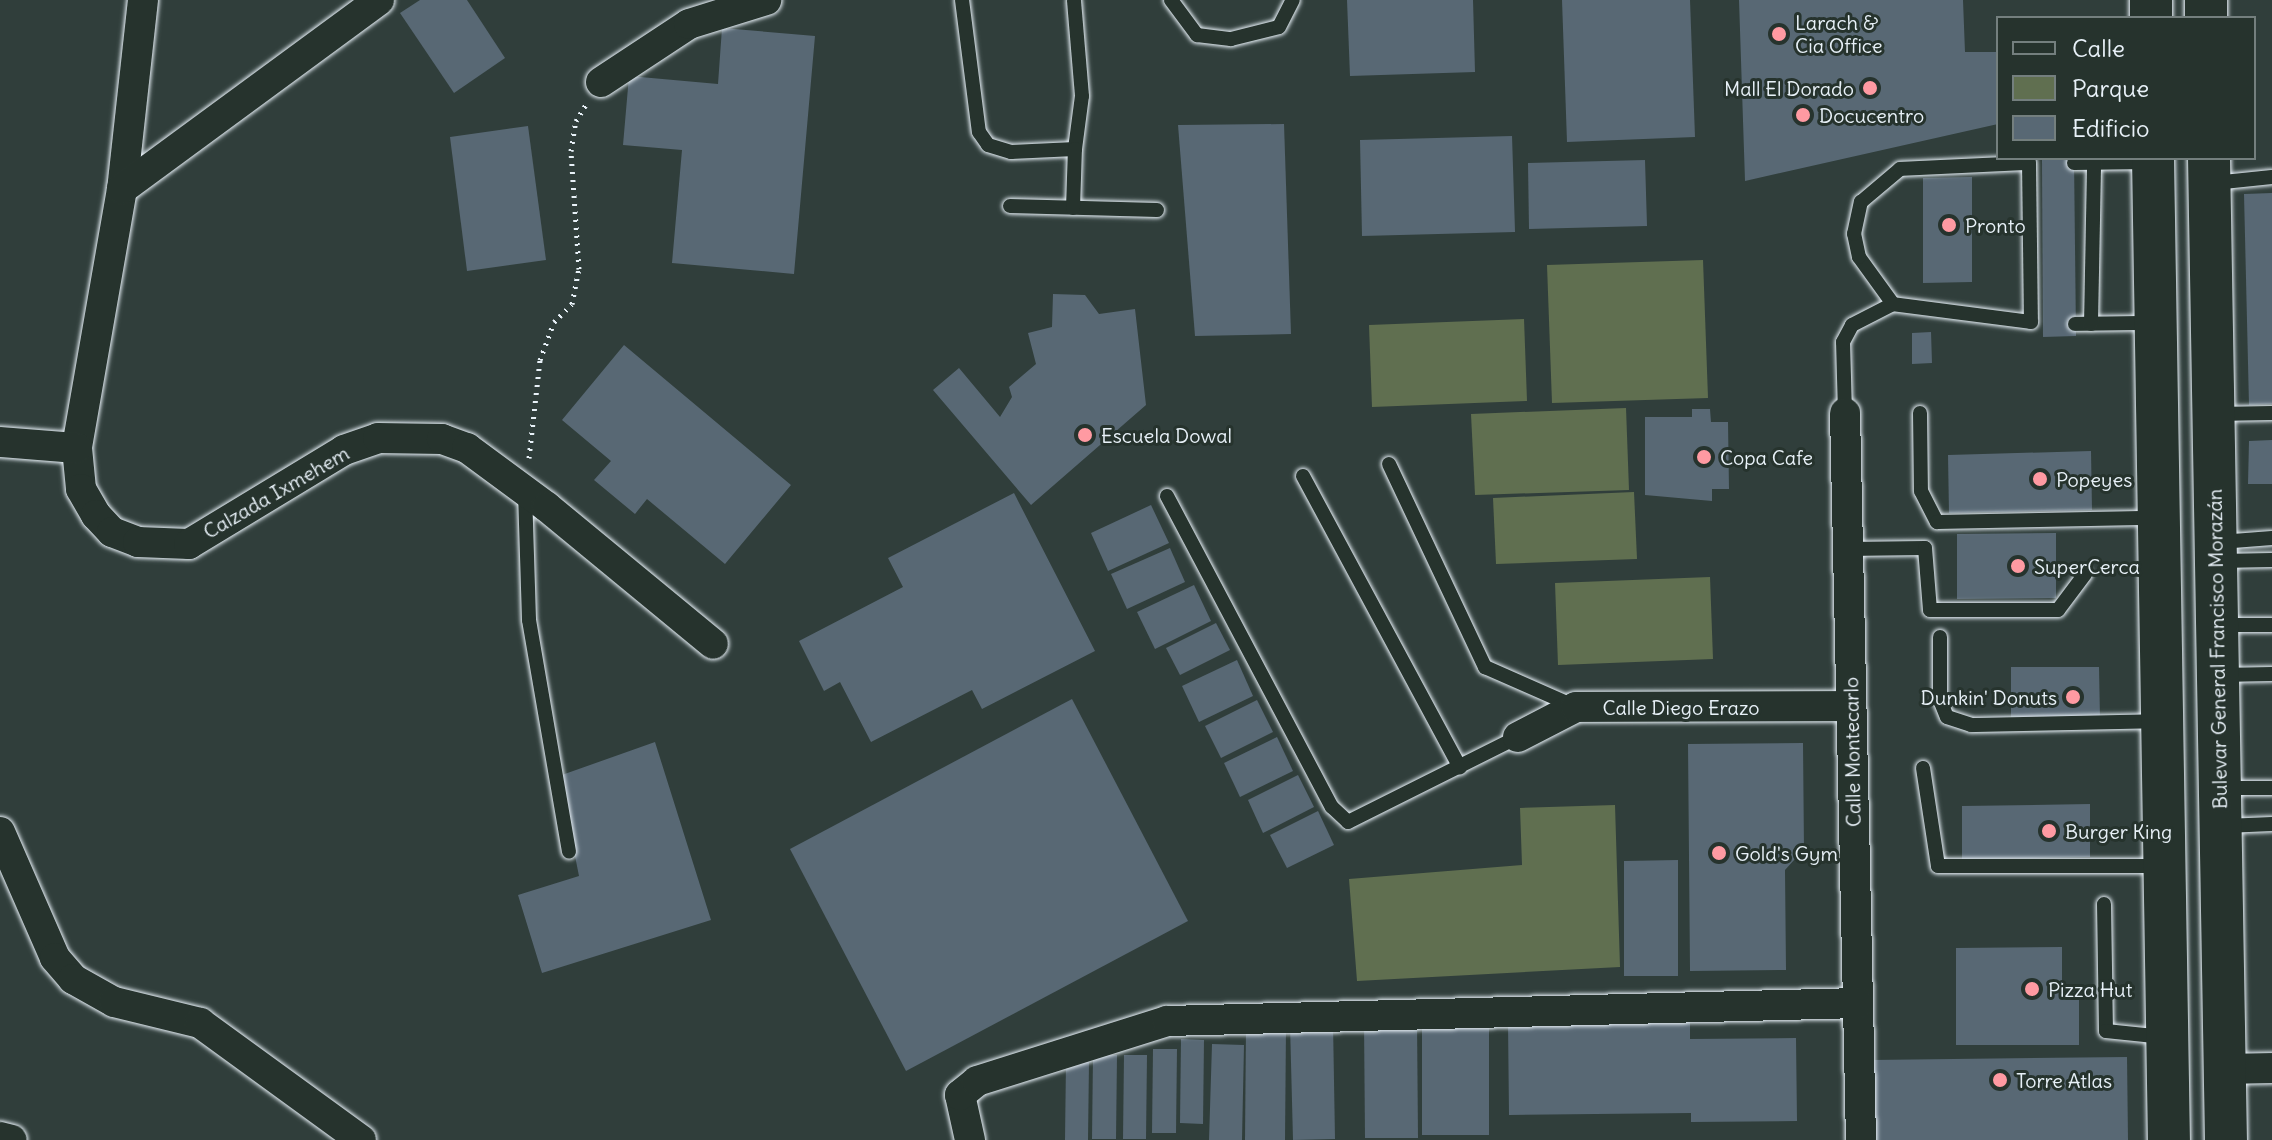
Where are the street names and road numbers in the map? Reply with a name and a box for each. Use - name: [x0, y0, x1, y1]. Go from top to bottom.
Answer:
- street label: Calzada Ixmehem: [199, 441, 353, 543]
- street label: Bulevar General Francisco Morazán: [2202, 489, 2232, 809]
- street label: Calle Montecarlo: [1839, 677, 1865, 827]
- street label: Calle Diego Erazo: [1602, 695, 1760, 719]

